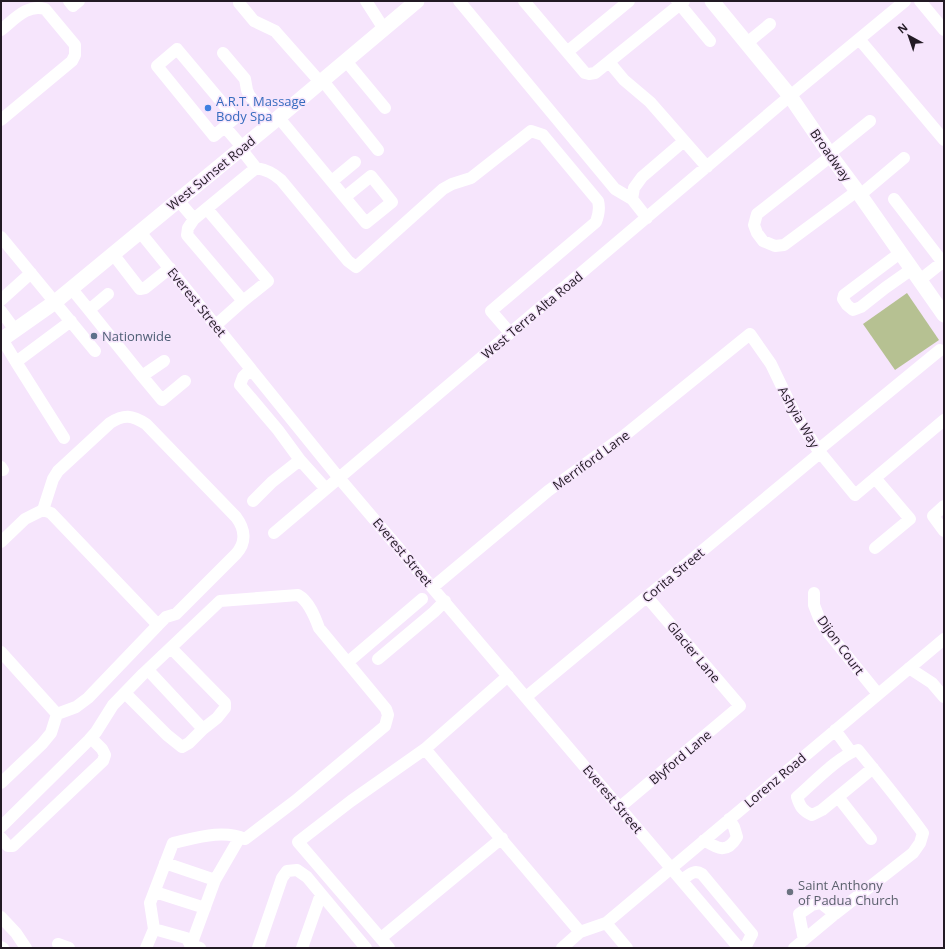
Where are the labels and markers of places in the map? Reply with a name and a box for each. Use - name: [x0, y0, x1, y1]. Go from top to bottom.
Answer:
- place label: A.R.T. Massage Body Spa: [216, 92, 306, 125]
- marker: A.R.T. Massage Body Spa: [203, 103, 213, 113]
- place label: Nationwide: [102, 327, 171, 345]
- marker: Nationwide: [89, 331, 99, 341]
- place label: Saint Anthony of Padua Church: [798, 876, 899, 909]
- marker: Saint Anthony of Padua Church: [785, 887, 795, 897]

